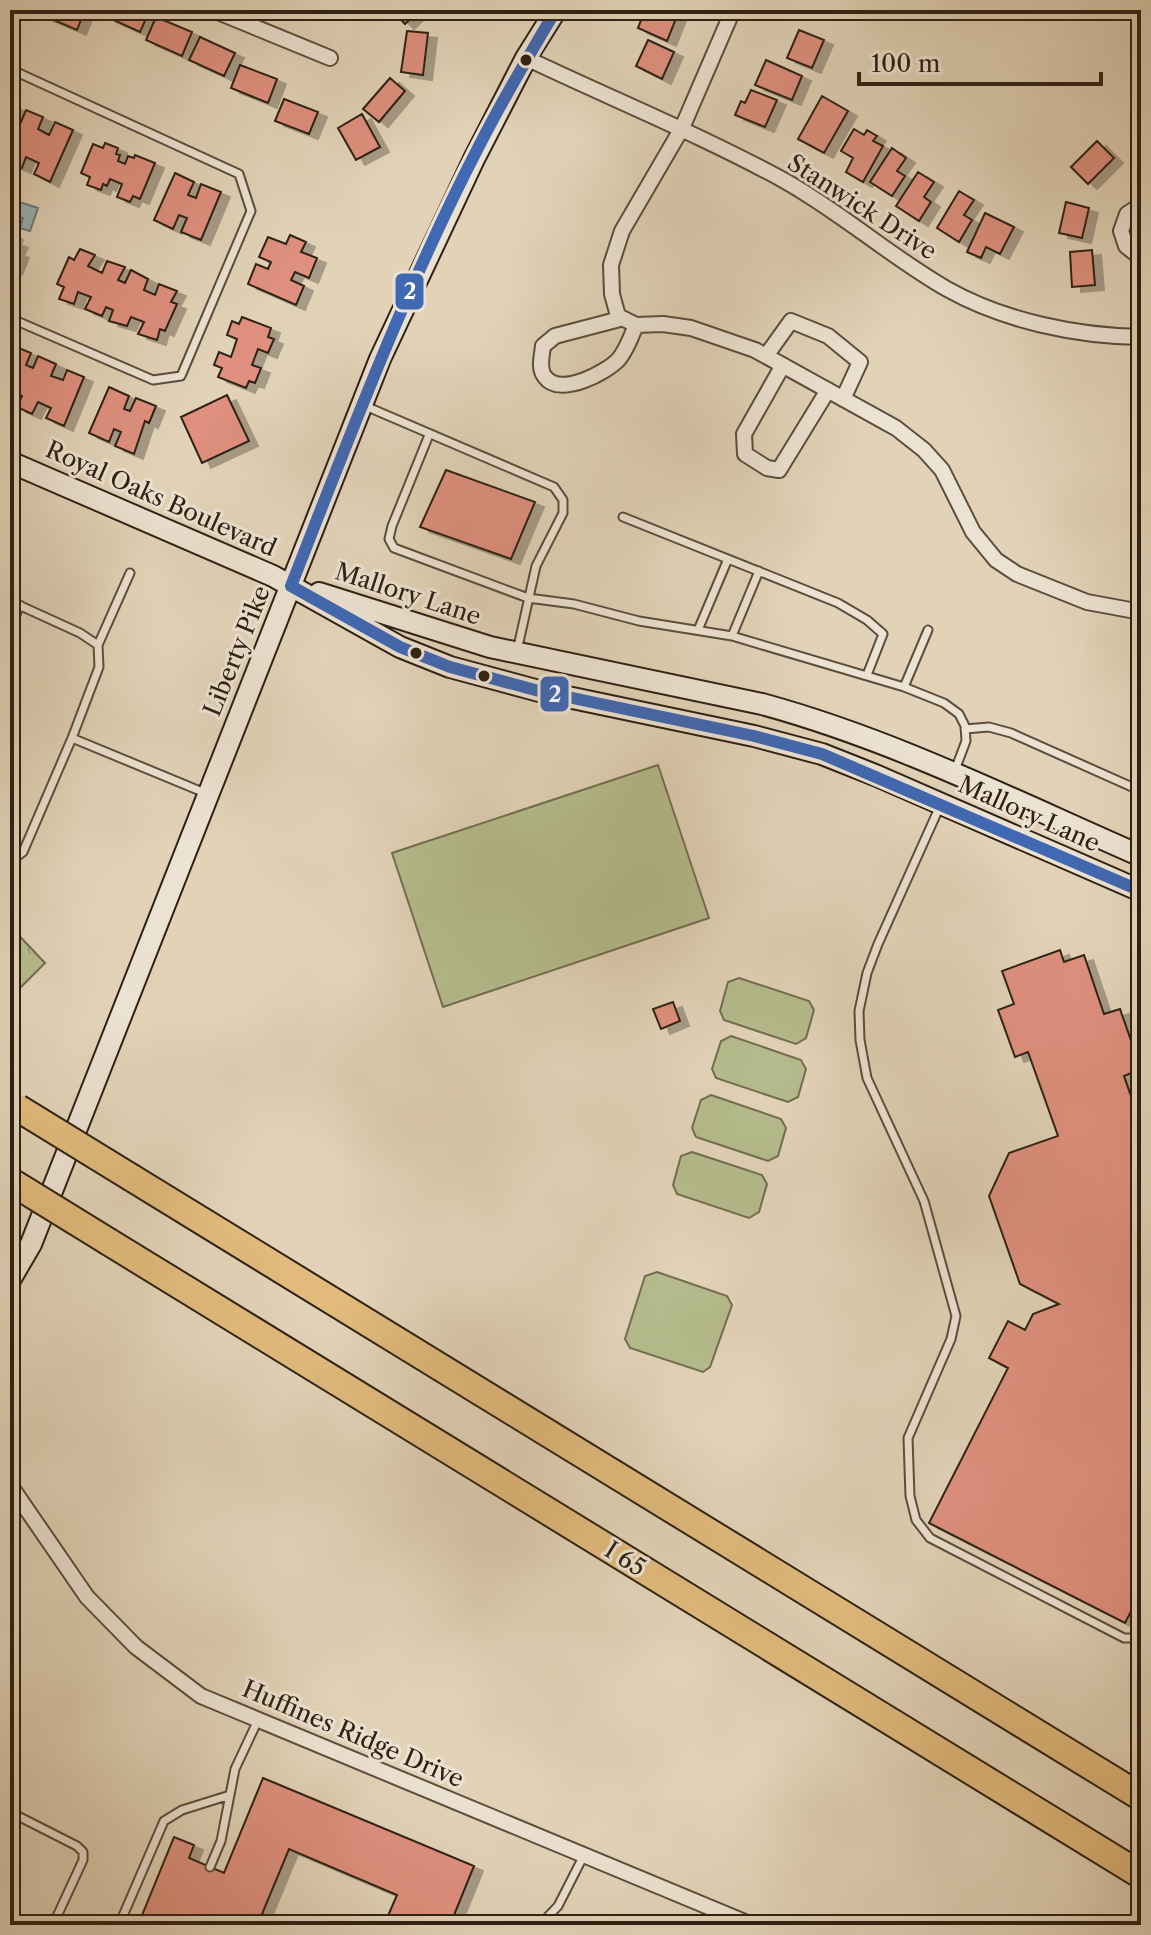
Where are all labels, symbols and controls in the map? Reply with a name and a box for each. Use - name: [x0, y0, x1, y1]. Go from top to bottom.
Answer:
- scale bar: [859, 36, 1101, 86]
- text: 100 m: [871, 49, 940, 78]
- unlabelled marker: [518, 52, 534, 68]
- street label: Stanwick Drive: [782, 148, 942, 266]
- line badge: 2: [394, 272, 425, 311]
- text: 2: [404, 278, 417, 305]
- street label: Royal Oaks Boulevard: [41, 435, 281, 563]
- street label: Mallory Lane: [332, 556, 485, 631]
- street label: Liberty Pike: [197, 581, 276, 720]
- unlabelled marker: [408, 645, 424, 661]
- unlabelled marker: [476, 668, 492, 684]
- line badge: 2: [539, 675, 570, 713]
- text: 2: [549, 681, 562, 708]
- street label: Mallory Lane: [954, 769, 1104, 858]
- street label: I 65: [600, 1535, 651, 1582]
- street label: Huffines Ridge Drive: [238, 1674, 468, 1793]

